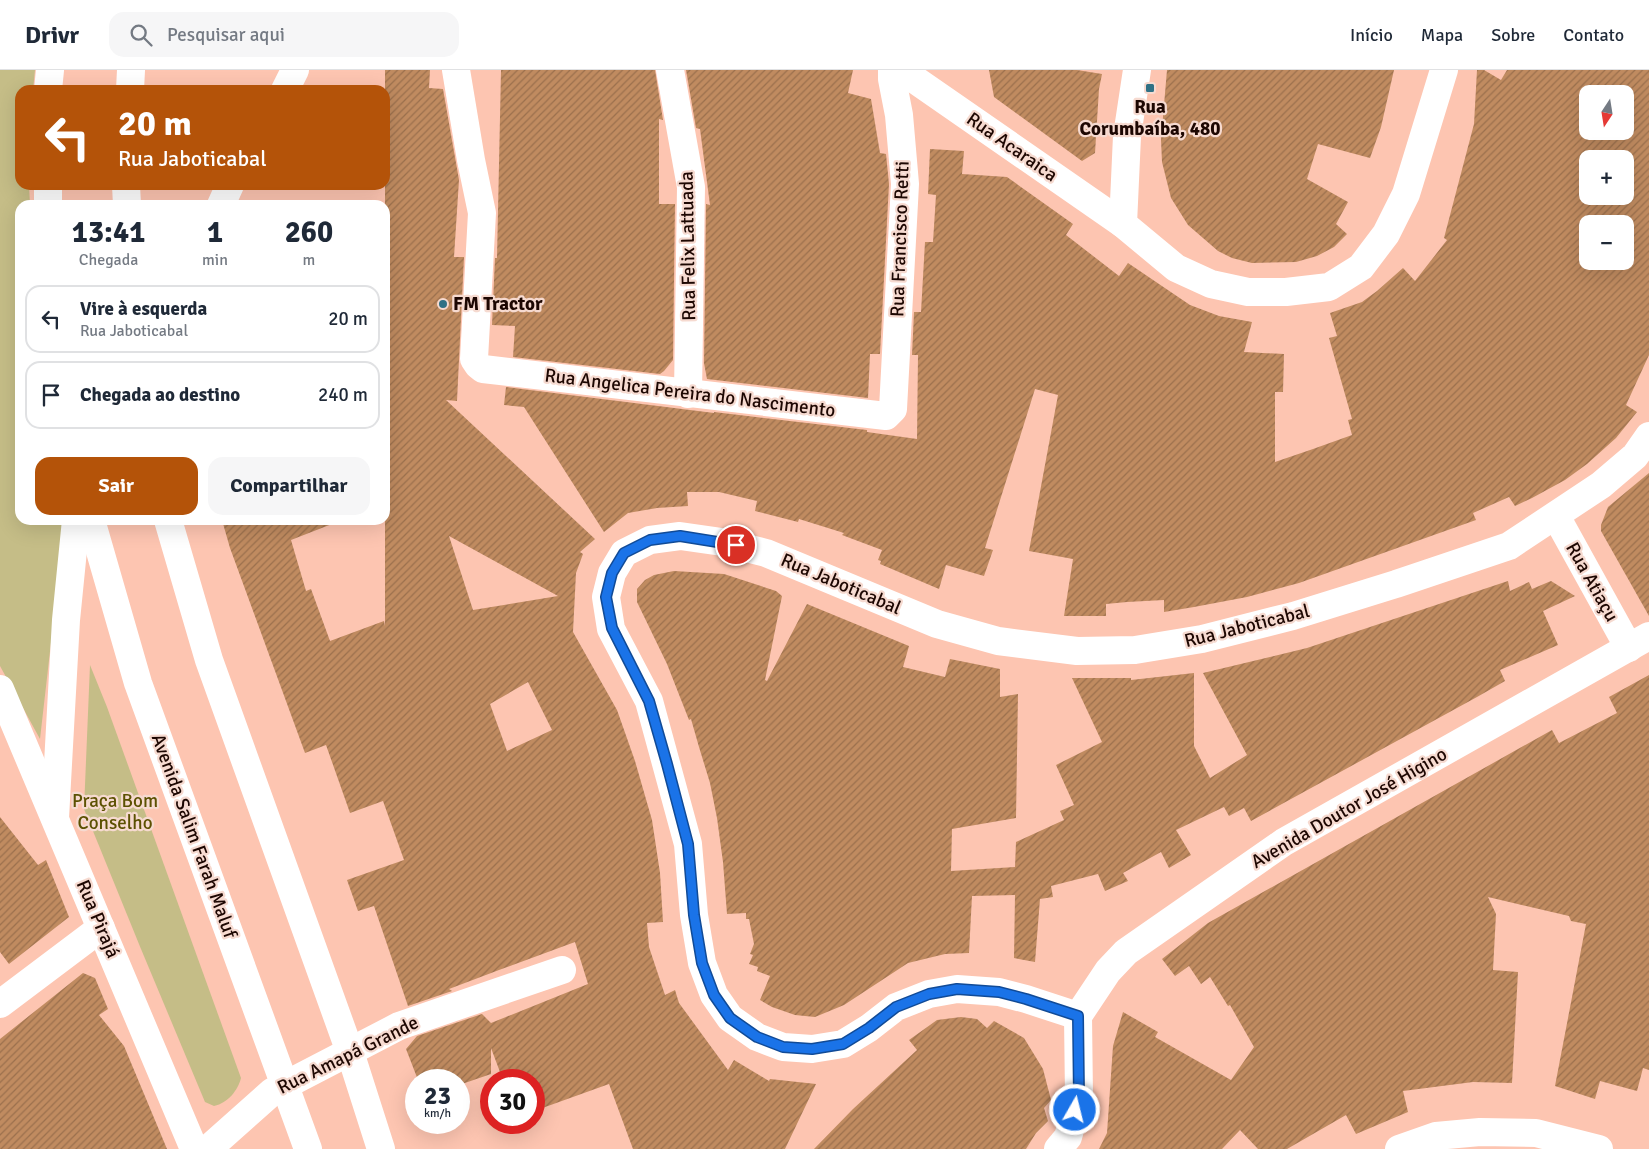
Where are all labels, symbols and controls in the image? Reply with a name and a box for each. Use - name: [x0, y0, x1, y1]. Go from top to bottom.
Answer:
- search box: [109, 12, 459, 57]
- text: Drivr: [25, 20, 79, 50]
- icon: search: [127, 21, 155, 49]
- text: Pesquisar aqui: [167, 23, 285, 47]
- text: Início: [1350, 24, 1393, 46]
- text: Mapa: [1421, 24, 1463, 46]
- text: Sobre: [1491, 24, 1535, 46]
- text: Contato: [1563, 24, 1624, 46]
- marker: Rua Corumbaíba, 480: [1144, 82, 1156, 94]
- north arrow: [1579, 85, 1634, 140]
- map controls: [1579, 85, 1634, 270]
- place label: Rua Corumbaíba, 480: [1080, 95, 1220, 141]
- text: 20 m: [118, 102, 192, 145]
- icon: left: [35, 105, 100, 170]
- street label: Rua Acaraica: [962, 107, 1062, 187]
- text: Rua Jaboticabal: [118, 145, 267, 172]
- button: +: [1579, 150, 1634, 205]
- street label: Rua Francisco Retti: [885, 160, 915, 318]
- street label: Rua Felix Lattuada: [675, 171, 701, 321]
- text: 13:41: [72, 214, 145, 251]
- text: 1: [207, 214, 223, 251]
- text: 260: [285, 214, 333, 251]
- button: −: [1579, 215, 1634, 270]
- text: Chegada: [79, 250, 138, 270]
- text: min: [202, 250, 228, 270]
- text: m: [303, 250, 315, 270]
- place label: FM Tractor: [453, 292, 543, 316]
- text: Vire à esquerda: [80, 297, 207, 321]
- marker: FM Tractor: [437, 298, 449, 310]
- icon: left: [37, 305, 65, 333]
- text: 20 m: [328, 307, 368, 331]
- text: Rua Jaboticabal: [80, 321, 188, 341]
- street label: Rua Angelica Pereira do Nascimento: [543, 363, 837, 423]
- icon: arrive: [37, 381, 65, 409]
- text: Chegada ao destino: [80, 383, 240, 407]
- text: 240 m: [318, 383, 368, 407]
- button: Sair: [35, 457, 198, 515]
- button: Compartilhar: [208, 457, 370, 515]
- pin: [715, 524, 757, 566]
- icon: arrive: [722, 531, 750, 559]
- street label: Rua Atiaçu: [1560, 538, 1624, 626]
- street label: Rua Jaboticabal: [777, 548, 905, 620]
- street label: Rua Jaboticabal: [1182, 599, 1312, 653]
- street label: Avenida Salim Farah Maluf: [146, 731, 243, 943]
- street label: Avenida Doutor José Higino: [1247, 742, 1451, 874]
- park label: Praça Bom Conselho: [72, 789, 158, 835]
- street label: Rua Pirajá: [71, 876, 125, 962]
- street label: Rua Amapá Grande: [273, 1010, 423, 1100]
- speed limit sign: 30: [480, 1069, 545, 1134]
- text: 23: [424, 1080, 451, 1111]
- position arrow: [1048, 1083, 1100, 1135]
- text: km/h: [424, 1106, 451, 1121]

